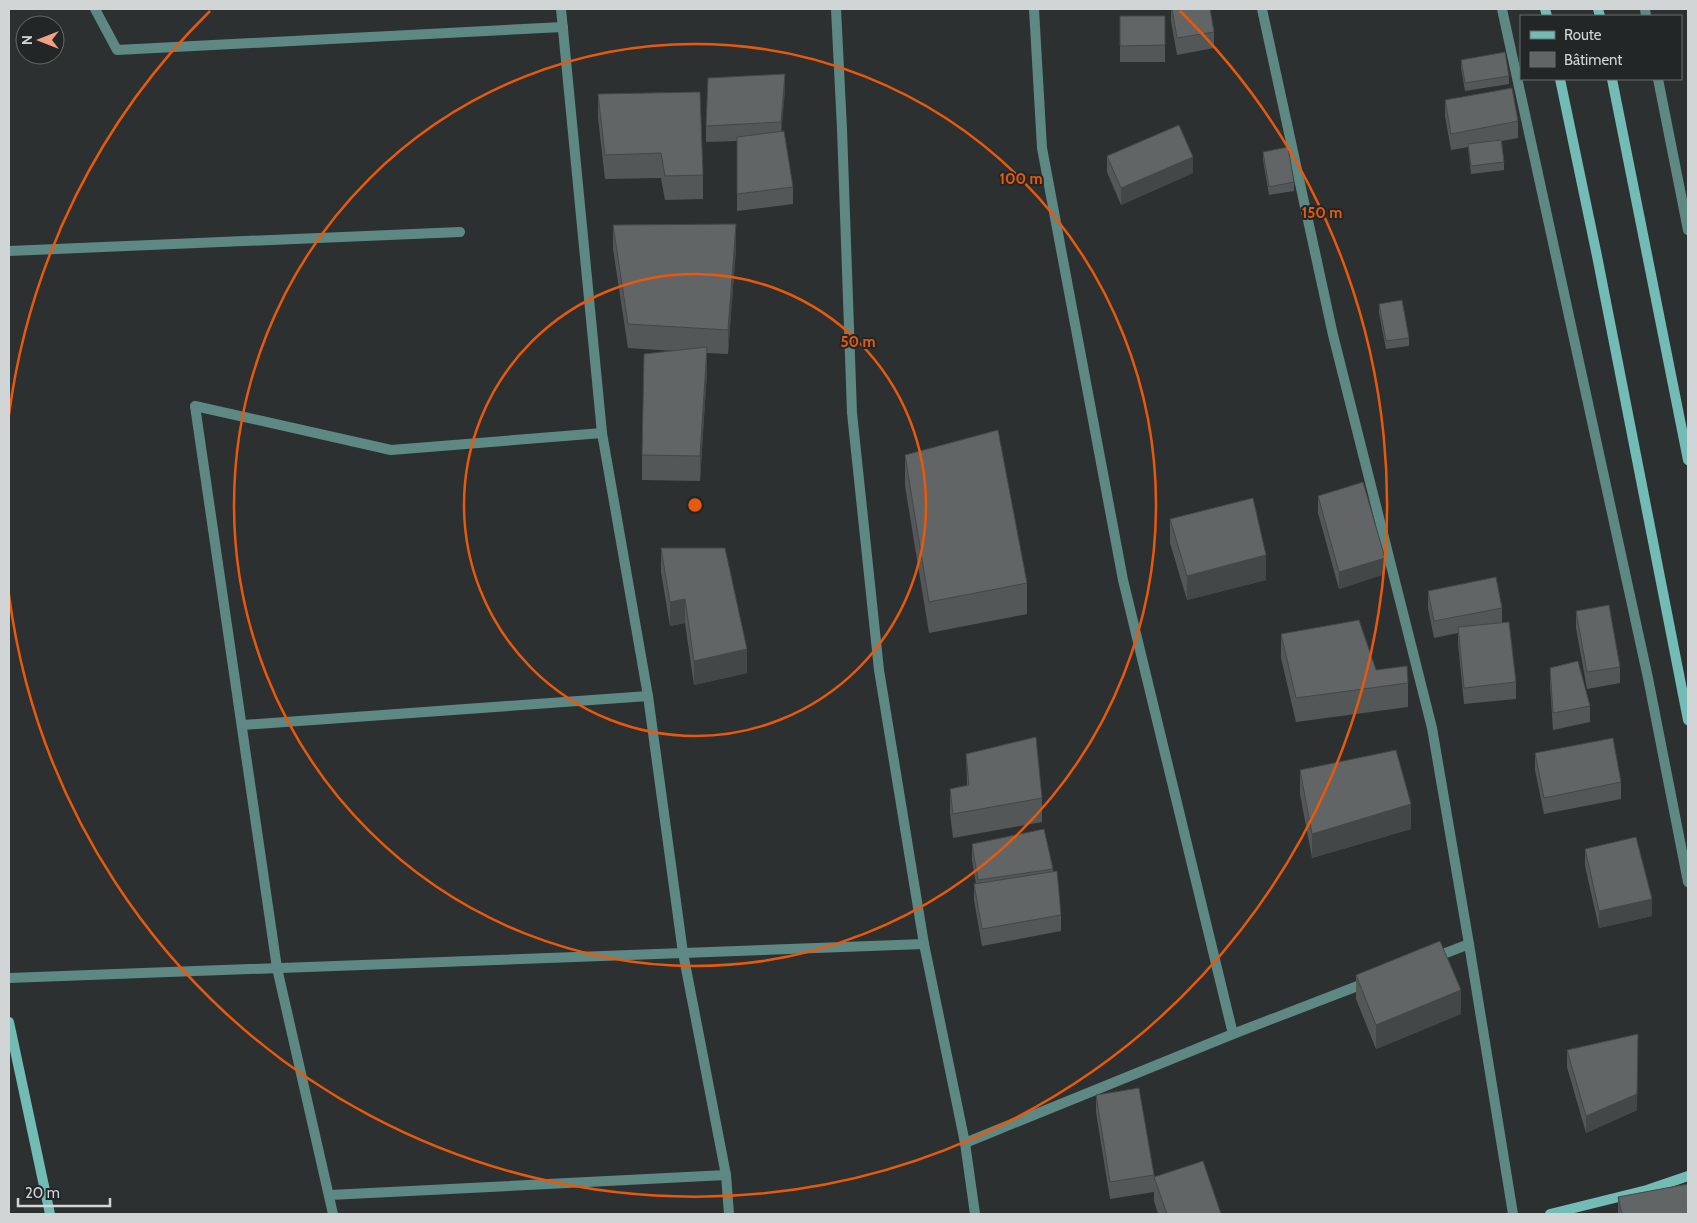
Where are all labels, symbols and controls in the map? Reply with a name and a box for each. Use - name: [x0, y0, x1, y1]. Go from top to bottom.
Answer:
- north arrow: [15, 15, 65, 65]
- legend: [1520, 15, 1682, 80]
- text: Route: [1564, 26, 1602, 44]
- text: N: [18, 35, 36, 45]
- text: Bâtiment: [1564, 51, 1622, 69]
- text: 100 m: [999, 170, 1043, 188]
- text: 150 m: [1302, 204, 1342, 222]
- text: 50 m: [840, 333, 876, 351]
- centre of rings: [686, 496, 704, 514]
- scale bar: [18, 1176, 110, 1208]
- text: 20 m: [25, 1184, 60, 1202]

